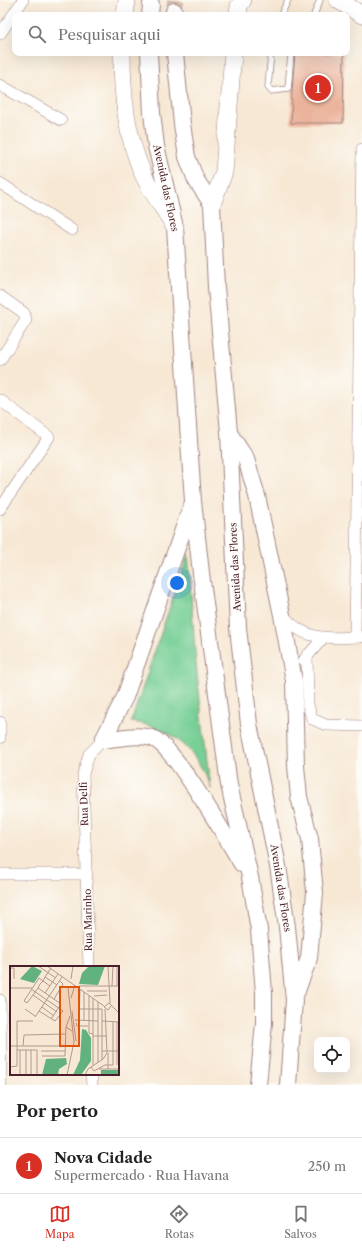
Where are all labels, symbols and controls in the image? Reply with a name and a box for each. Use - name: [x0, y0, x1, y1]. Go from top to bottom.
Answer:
- search box: [12, 12, 350, 56]
- icon: search: [26, 23, 48, 45]
- text: Pesquisar aqui: [58, 25, 161, 44]
- pin: 1: [305, 73, 331, 103]
- street label: Avenida das Flores: [150, 142, 182, 233]
- street label: Avenida das Flores: [226, 522, 244, 613]
- your location: [167, 573, 187, 593]
- street label: Rua Delfi: [77, 782, 91, 826]
- street label: Avenida das Flores: [267, 842, 294, 933]
- street label: Rua Marinho: [81, 889, 95, 951]
- inset map: [10, 966, 119, 1075]
- map controls: [314, 1037, 350, 1073]
- button: locate: [314, 1037, 350, 1073]
- text: Por perto: [16, 1101, 98, 1121]
- text: Nova Cidade: [54, 1148, 152, 1167]
- text: 1: [26, 1158, 32, 1174]
- text: 250 m: [308, 1158, 346, 1174]
- text: Supermercado · Rua Havana: [54, 1167, 229, 1183]
- tab: Mapa: [45, 1203, 75, 1241]
- tab: Rotas: [165, 1203, 194, 1241]
- tab: Salvos: [284, 1203, 317, 1241]

